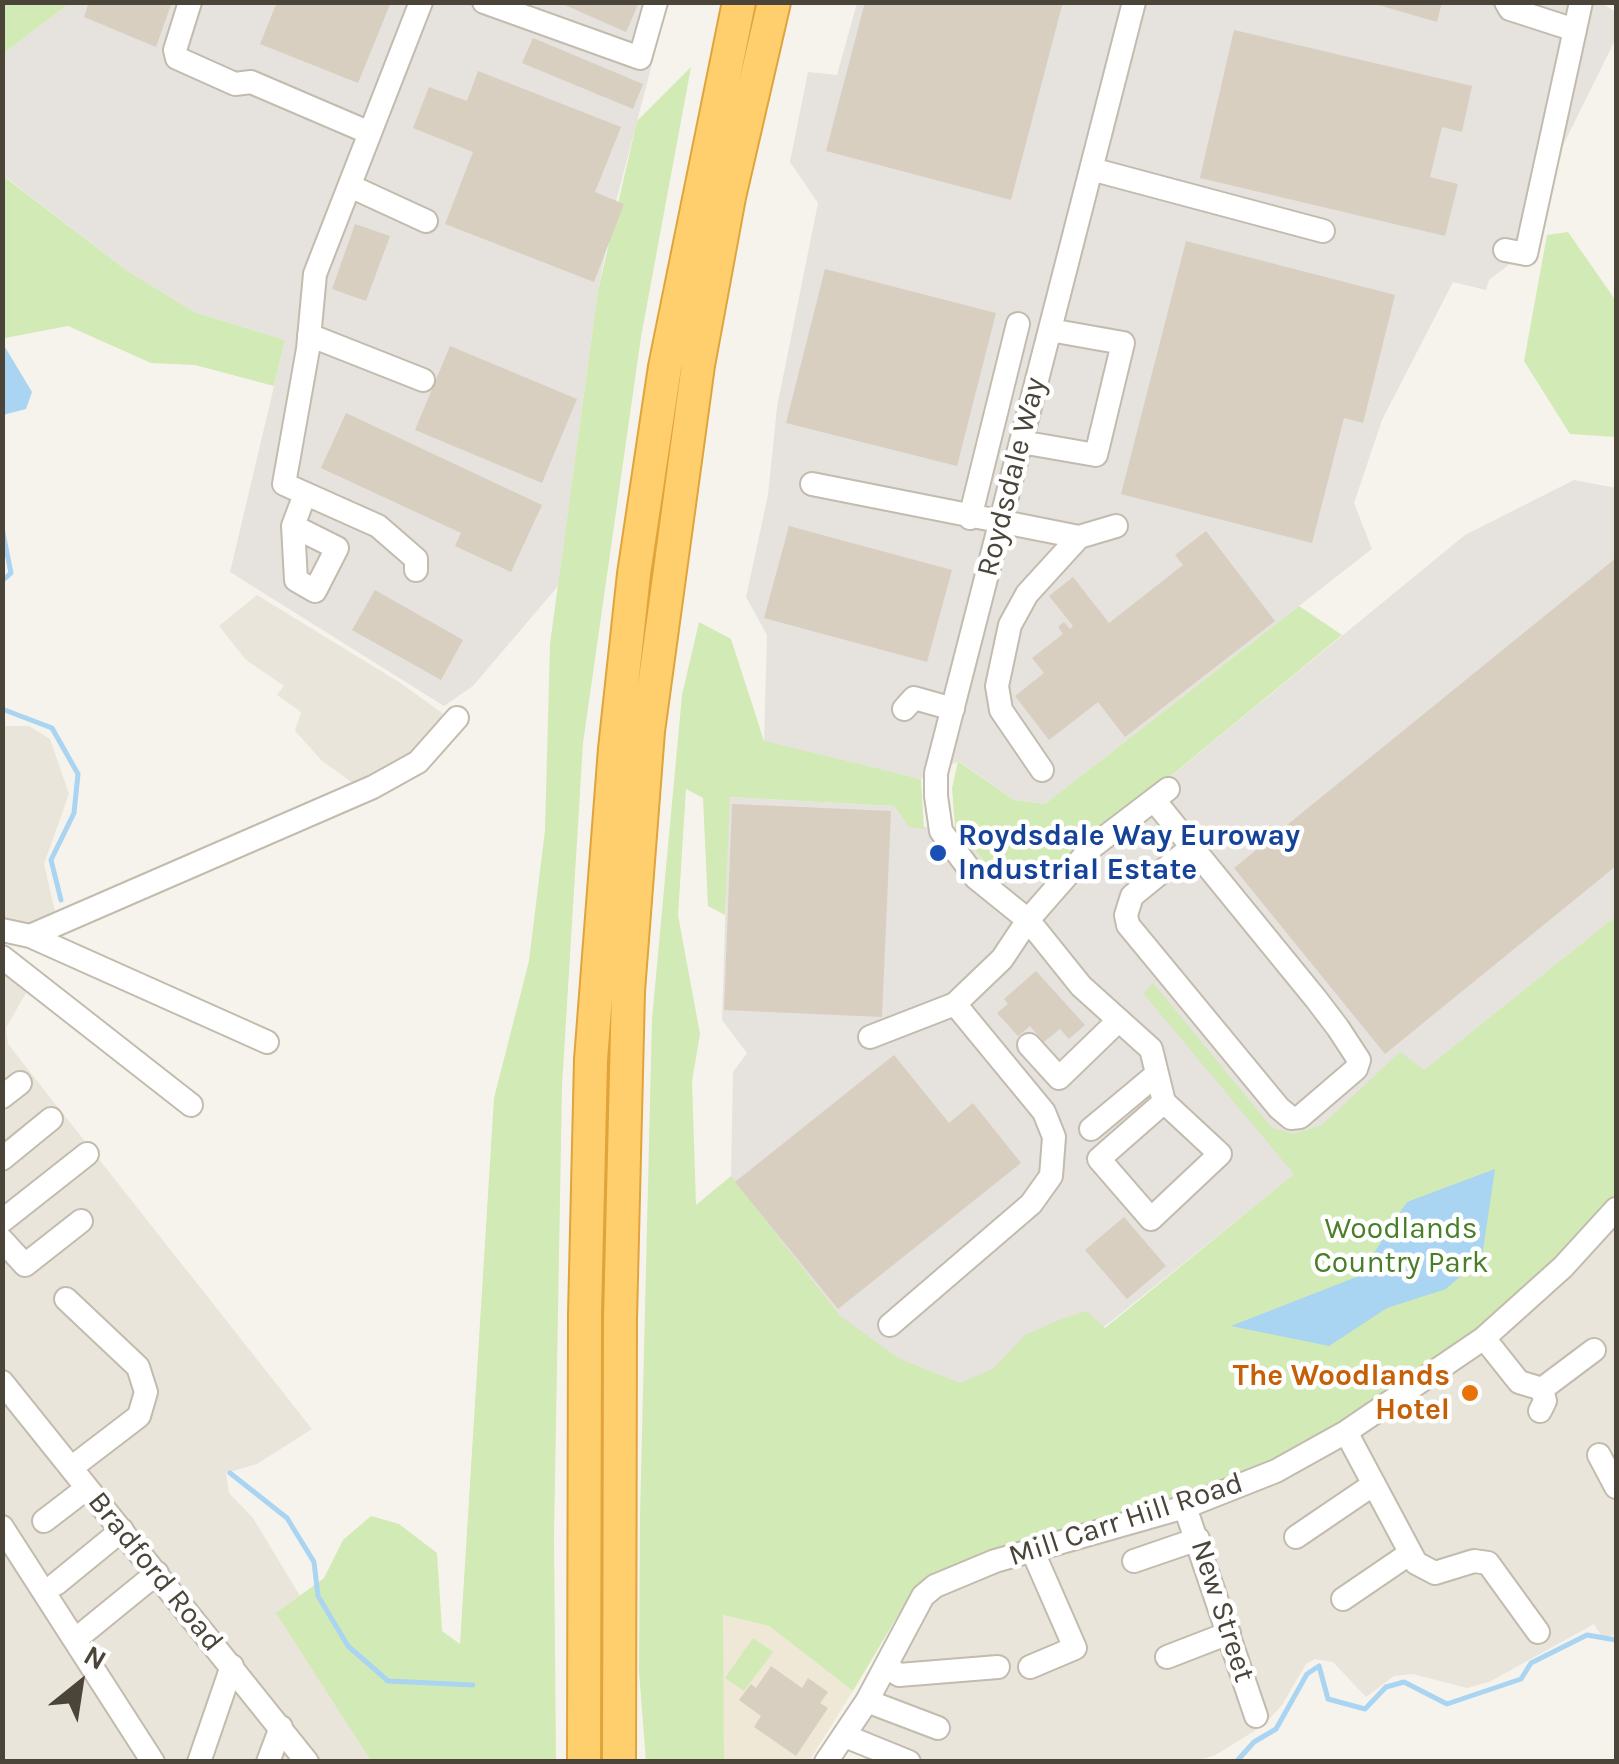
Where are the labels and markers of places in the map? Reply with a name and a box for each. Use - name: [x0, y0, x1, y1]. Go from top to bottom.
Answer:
- place label: Roydsdale Way Euroway Industrial Estate: [958, 818, 1300, 888]
- marker: Roydsdale Way Euroway Industrial Estate: [927, 842, 949, 864]
- place label: The Woodlands Hotel: [1233, 1358, 1450, 1428]
- marker: The Woodlands Hotel: [1459, 1382, 1481, 1404]

